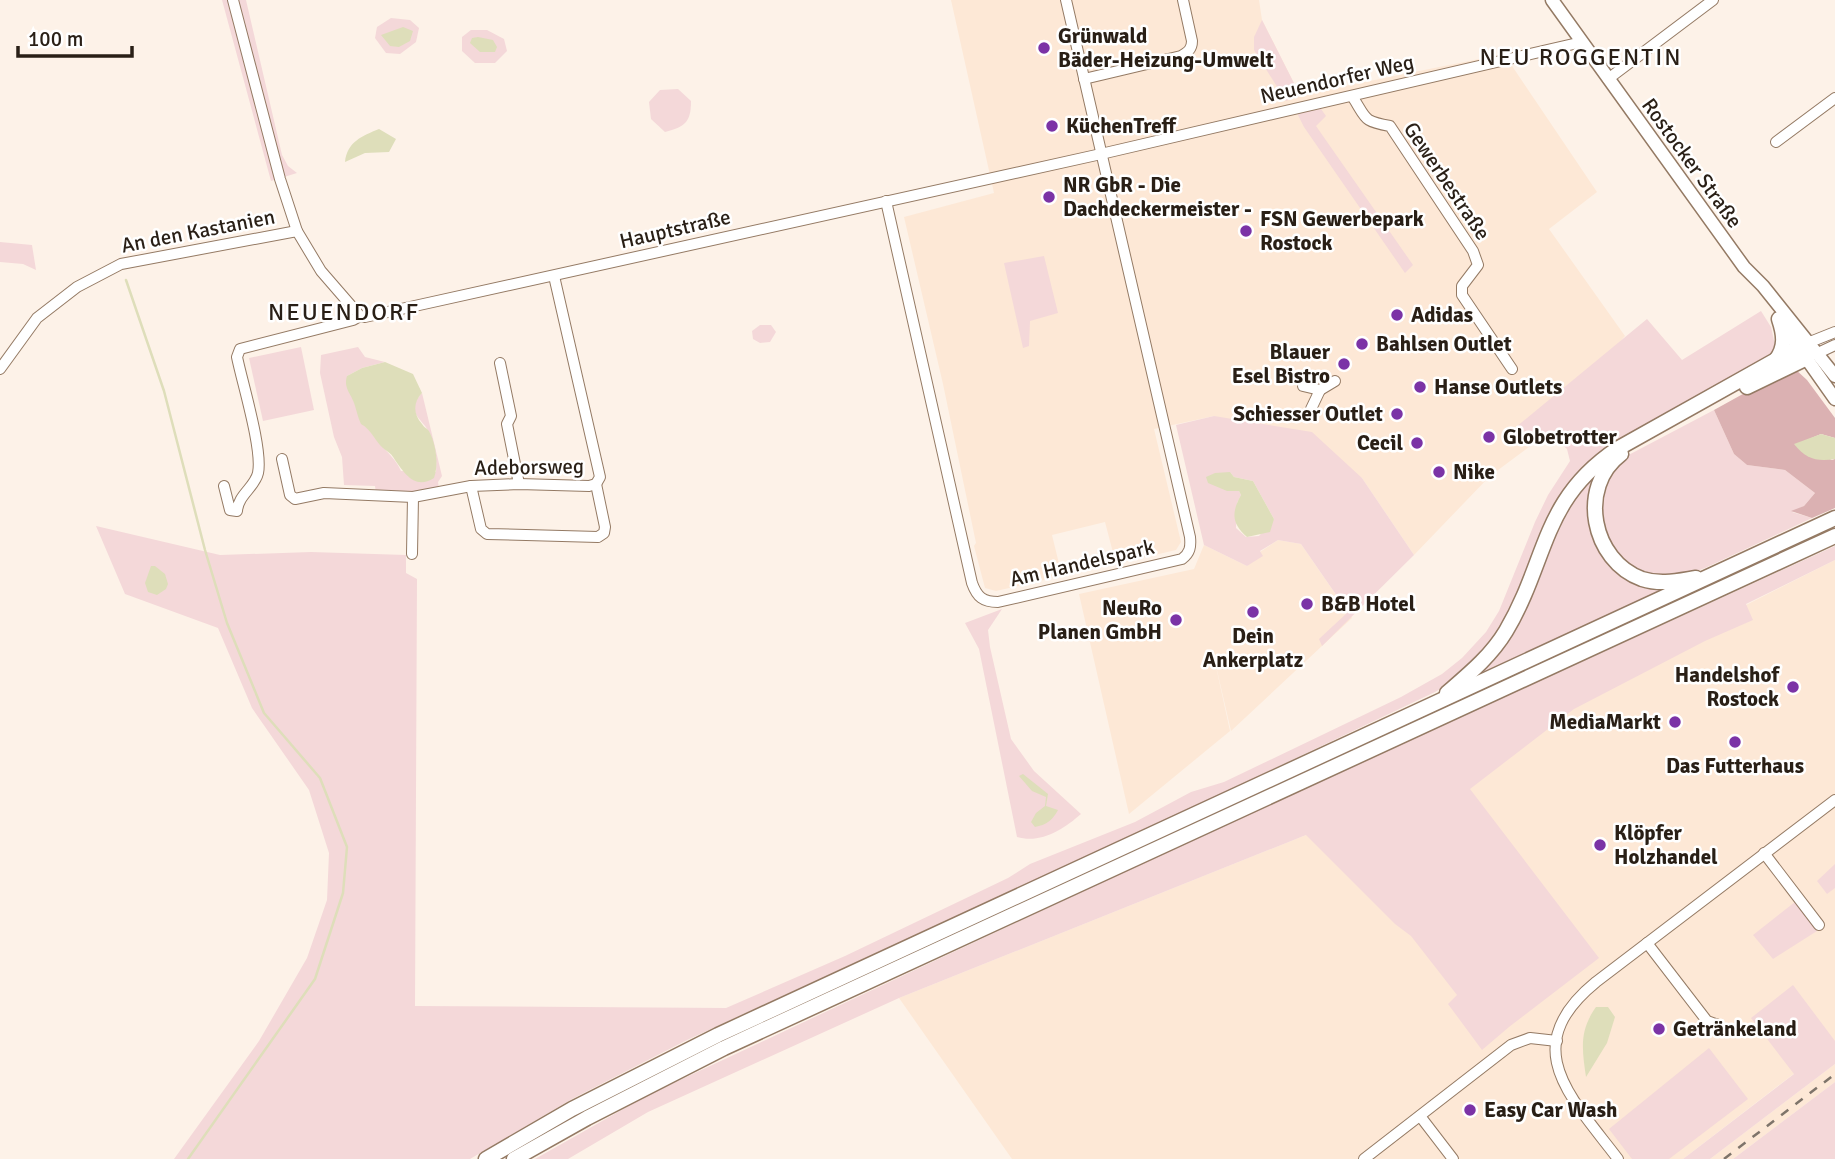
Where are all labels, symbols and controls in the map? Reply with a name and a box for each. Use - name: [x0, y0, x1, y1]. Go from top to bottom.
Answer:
- scale bar: [18, 14, 131, 58]
- place label: Grünwald Bäder-Heizung-Umwelt: [1058, 23, 1274, 73]
- text: 100 m: [28, 26, 83, 52]
- marker: Grünwald Bäder-Heizung-Umwelt: [1036, 40, 1052, 56]
- district label: NEU ROGGENTIN: [1480, 42, 1683, 72]
- street label: Neuendorfer Weg: [1258, 49, 1416, 109]
- street label: Rostocker Straße: [1636, 93, 1748, 233]
- place label: KüchenTreff: [1066, 113, 1177, 139]
- street label: Gewerbestraße: [1398, 117, 1496, 245]
- marker: KüchenTreff: [1044, 118, 1060, 134]
- place label: NR GbR - Die Dachdeckermeister -: [1063, 172, 1252, 222]
- marker: NR GbR - Die Dachdeckermeister -: [1041, 189, 1057, 205]
- street label: An den Kastanien: [119, 203, 277, 259]
- street label: Hauptstraße: [617, 204, 733, 254]
- place label: FSN Gewerbepark Rostock: [1260, 206, 1424, 256]
- marker: FSN Gewerbepark Rostock: [1238, 223, 1254, 239]
- district label: NEUENDORF: [268, 297, 420, 327]
- place label: Adidas: [1411, 302, 1473, 328]
- marker: Adidas: [1389, 307, 1405, 323]
- place label: Bahlsen Outlet: [1376, 331, 1512, 357]
- marker: Bahlsen Outlet: [1354, 336, 1370, 352]
- place label: Blauer Esel Bistro: [1232, 339, 1331, 389]
- marker: Blauer Esel Bistro: [1336, 356, 1352, 372]
- place label: Hanse Outlets: [1434, 374, 1562, 400]
- marker: Hanse Outlets: [1412, 379, 1428, 395]
- place label: Schiesser Outlet: [1233, 401, 1383, 427]
- marker: Schiesser Outlet: [1389, 406, 1405, 422]
- place label: Globetrotter: [1503, 424, 1618, 450]
- marker: Globetrotter: [1481, 429, 1497, 445]
- place label: Cecil: [1357, 430, 1403, 456]
- marker: Cecil: [1409, 435, 1425, 451]
- street label: Adeborsweg: [474, 453, 584, 481]
- place label: Nike: [1453, 459, 1495, 485]
- marker: Nike: [1431, 464, 1447, 480]
- street label: Am Handelspark: [1007, 534, 1157, 592]
- place label: B&B Hotel: [1321, 591, 1416, 617]
- place label: NeuRo Planen GmbH: [1038, 595, 1162, 645]
- marker: B&B Hotel: [1299, 596, 1315, 612]
- marker: Dein Ankerplatz: [1245, 604, 1261, 620]
- marker: NeuRo Planen GmbH: [1168, 612, 1184, 628]
- place label: Dein Ankerplatz: [1203, 623, 1303, 673]
- place label: Handelshof Rostock: [1675, 662, 1780, 712]
- marker: Handelshof Rostock: [1785, 679, 1801, 695]
- place label: MediaMarkt: [1549, 709, 1661, 735]
- marker: MediaMarkt: [1667, 714, 1683, 730]
- marker: Das Futterhaus: [1727, 734, 1743, 750]
- place label: Das Futterhaus: [1666, 753, 1804, 779]
- place label: Klöpfer Holzhandel: [1614, 820, 1718, 870]
- marker: Klöpfer Holzhandel: [1592, 837, 1608, 853]
- place label: Getränkeland: [1673, 1016, 1797, 1042]
- marker: Getränkeland: [1651, 1021, 1667, 1037]
- place label: Easy Car Wash: [1484, 1097, 1617, 1123]
- marker: Easy Car Wash: [1462, 1102, 1478, 1118]

